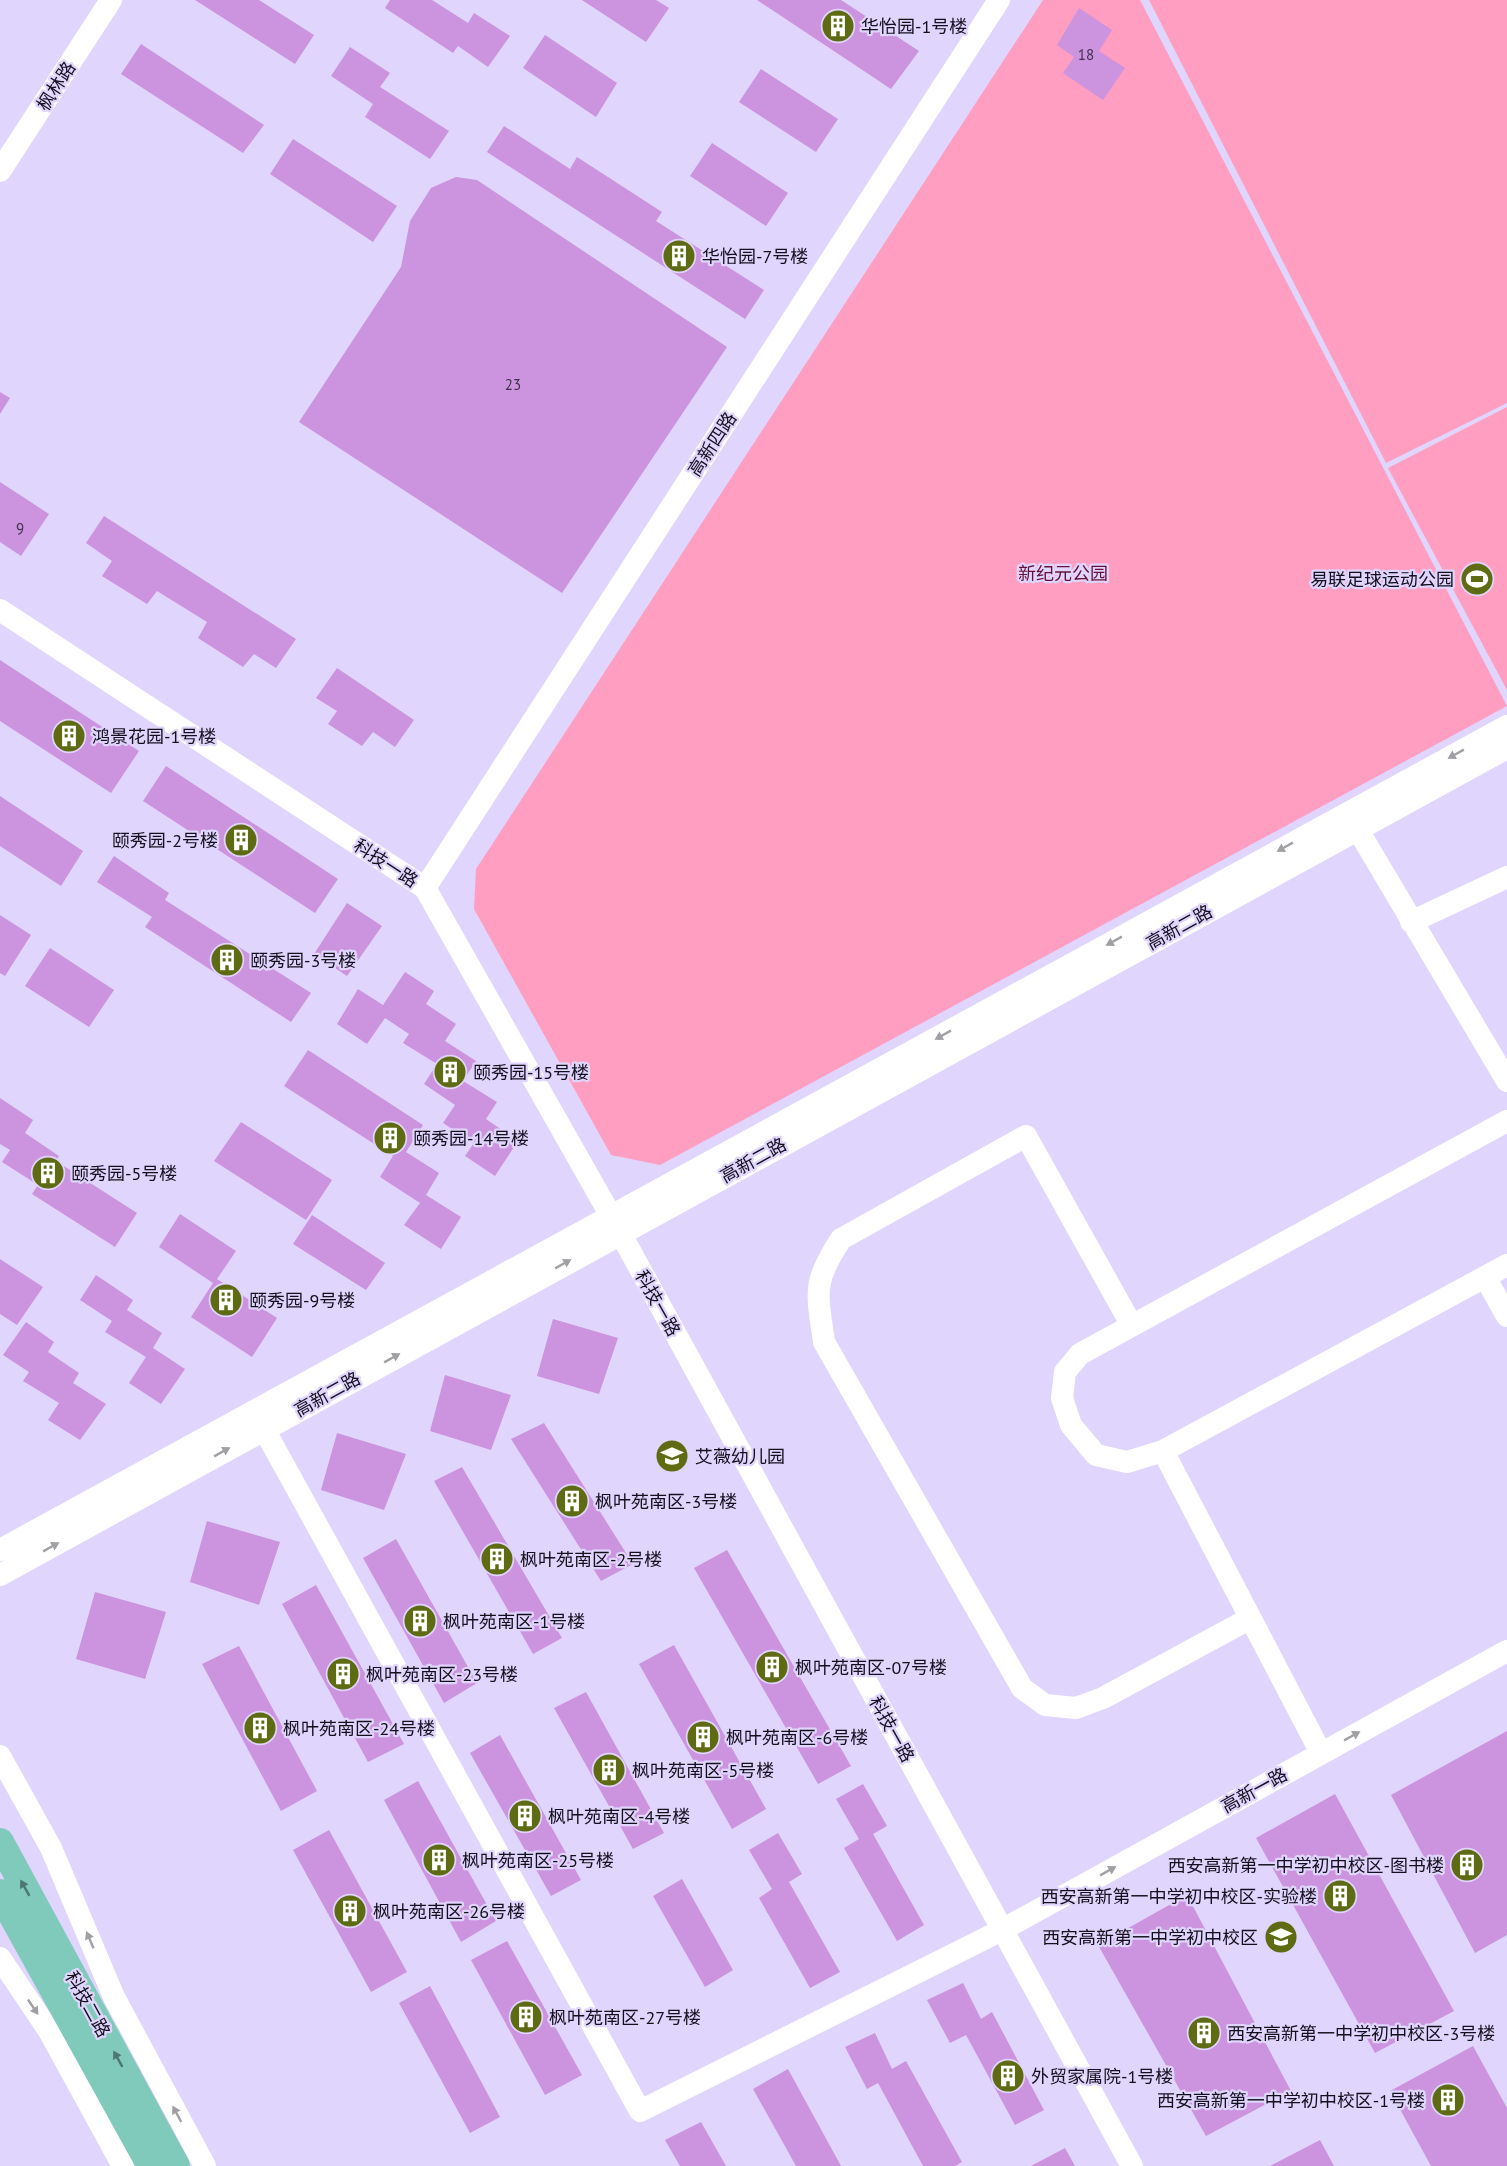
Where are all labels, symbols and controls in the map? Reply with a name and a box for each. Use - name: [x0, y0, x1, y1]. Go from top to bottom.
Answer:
- building icon: 华怡园-1号楼: [820, 8, 856, 44]
- place label: 华怡园-1号楼: [861, 15, 967, 38]
- house number: 18: [1078, 45, 1094, 64]
- street label: 枫林路: [32, 57, 80, 115]
- building icon: 华怡园-7号楼: [661, 238, 697, 274]
- place label: 华怡园-7号楼: [702, 245, 808, 268]
- house number: 23: [505, 375, 521, 394]
- street label: 高新四路: [683, 408, 741, 480]
- house number: 9: [16, 519, 24, 538]
- sports icon: 易联足球运动公园: [1459, 561, 1495, 597]
- park label: 新纪元公园: [1018, 562, 1108, 585]
- place label: 易联足球运动公园: [1310, 568, 1454, 591]
- building icon: 鸿景花园-1号楼: [51, 718, 87, 754]
- place label: 鸿景花园-1号楼: [92, 725, 216, 748]
- one-way arrow: [1447, 749, 1464, 759]
- building icon: 颐秀园-2号楼: [223, 822, 259, 858]
- place label: 颐秀园-2号楼: [112, 829, 218, 852]
- street label: 科技一路: [350, 834, 422, 892]
- one-way arrow: [1276, 842, 1293, 852]
- street label: 高新二路: [1142, 899, 1216, 955]
- one-way arrow: [1105, 936, 1122, 946]
- building icon: 颐秀园-3号楼: [209, 942, 245, 978]
- place label: 颐秀园-3号楼: [250, 949, 356, 972]
- one-way arrow: [934, 1030, 951, 1040]
- building icon: 颐秀园-15号楼: [432, 1054, 468, 1090]
- place label: 颐秀园-15号楼: [473, 1061, 589, 1084]
- building icon: 颐秀园-14号楼: [372, 1120, 408, 1156]
- place label: 颐秀园-14号楼: [413, 1127, 529, 1150]
- street label: 高新二路: [716, 1132, 790, 1188]
- building icon: 颐秀园-5号楼: [30, 1155, 66, 1191]
- place label: 颐秀园-5号楼: [71, 1162, 177, 1185]
- one-way arrow: [555, 1259, 572, 1269]
- street label: 科技一路: [630, 1266, 686, 1340]
- building icon: 颐秀园-9号楼: [208, 1282, 244, 1318]
- place label: 颐秀园-9号楼: [249, 1289, 355, 1312]
- one-way arrow: [384, 1353, 401, 1363]
- street label: 高新二路: [290, 1366, 364, 1422]
- school or university icon: 艾薇幼儿园: [654, 1438, 690, 1474]
- place label: 艾薇幼儿园: [695, 1445, 785, 1468]
- one-way arrow: [213, 1447, 230, 1457]
- building icon: 枫叶苑南区-3号楼: [554, 1483, 590, 1519]
- place label: 枫叶苑南区-3号楼: [595, 1490, 737, 1513]
- building icon: 枫叶苑南区-2号楼: [479, 1541, 515, 1577]
- one-way arrow: [43, 1542, 60, 1552]
- place label: 枫叶苑南区-2号楼: [520, 1548, 662, 1571]
- building icon: 枫叶苑南区-1号楼: [402, 1603, 438, 1639]
- place label: 枫叶苑南区-1号楼: [443, 1610, 585, 1633]
- building icon: 枫叶苑南区-07号楼: [754, 1649, 790, 1685]
- building icon: 枫叶苑南区-23号楼: [325, 1656, 361, 1692]
- place label: 枫叶苑南区-07号楼: [795, 1656, 947, 1679]
- place label: 枫叶苑南区-23号楼: [366, 1663, 518, 1686]
- street label: 科技一路: [864, 1692, 920, 1766]
- building icon: 枫叶苑南区-24号楼: [242, 1710, 278, 1746]
- place label: 枫叶苑南区-24号楼: [283, 1717, 435, 1740]
- building icon: 枫叶苑南区-6号楼: [685, 1719, 721, 1755]
- place label: 枫叶苑南区-6号楼: [726, 1726, 868, 1749]
- one-way arrow: [1344, 1731, 1361, 1741]
- building icon: 枫叶苑南区-5号楼: [591, 1752, 627, 1788]
- place label: 枫叶苑南区-5号楼: [632, 1759, 774, 1782]
- street label: 高新一路: [1217, 1762, 1291, 1818]
- building icon: 枫叶苑南区-4号楼: [507, 1798, 543, 1834]
- place label: 枫叶苑南区-4号楼: [548, 1805, 690, 1828]
- building icon: 枫叶苑南区-25号楼: [421, 1842, 457, 1878]
- building icon: 西安高新第一中学初中校区-图书楼: [1449, 1847, 1485, 1883]
- place label: 枫叶苑南区-25号楼: [462, 1849, 614, 1872]
- place label: 西安高新第一中学初中校区-图书楼: [1168, 1854, 1444, 1877]
- one-way arrow: [1100, 1866, 1117, 1876]
- building icon: 西安高新第一中学初中校区-实验楼: [1322, 1878, 1358, 1914]
- one-way arrow: [20, 1879, 30, 1896]
- place label: 西安高新第一中学初中校区-实验楼: [1041, 1885, 1317, 1908]
- building icon: 枫叶苑南区-26号楼: [332, 1893, 368, 1929]
- place label: 枫叶苑南区-26号楼: [373, 1900, 525, 1923]
- school or university icon: 西安高新第一中学初中校区: [1263, 1919, 1299, 1955]
- place label: 西安高新第一中学初中校区: [1042, 1926, 1258, 1949]
- one-way arrow: [85, 1931, 95, 1949]
- street label: 科技二路: [60, 1967, 116, 2041]
- one-way arrow: [27, 1998, 39, 2014]
- building icon: 枫叶苑南区-27号楼: [508, 1999, 544, 2035]
- place label: 枫叶苑南区-27号楼: [549, 2006, 701, 2029]
- building icon: 西安高新第一中学初中校区-3号楼: [1186, 2015, 1222, 2051]
- place label: 西安高新第一中学初中校区-3号楼: [1227, 2022, 1495, 2045]
- one-way arrow: [113, 2050, 123, 2067]
- building icon: 外贸家属院-1号楼: [990, 2058, 1026, 2094]
- place label: 外贸家属院-1号楼: [1031, 2065, 1173, 2088]
- building icon: 西安高新第一中学初中校区-1号楼: [1430, 2082, 1466, 2118]
- place label: 西安高新第一中学初中校区-1号楼: [1157, 2089, 1425, 2112]
- one-way arrow: [172, 2106, 182, 2123]

